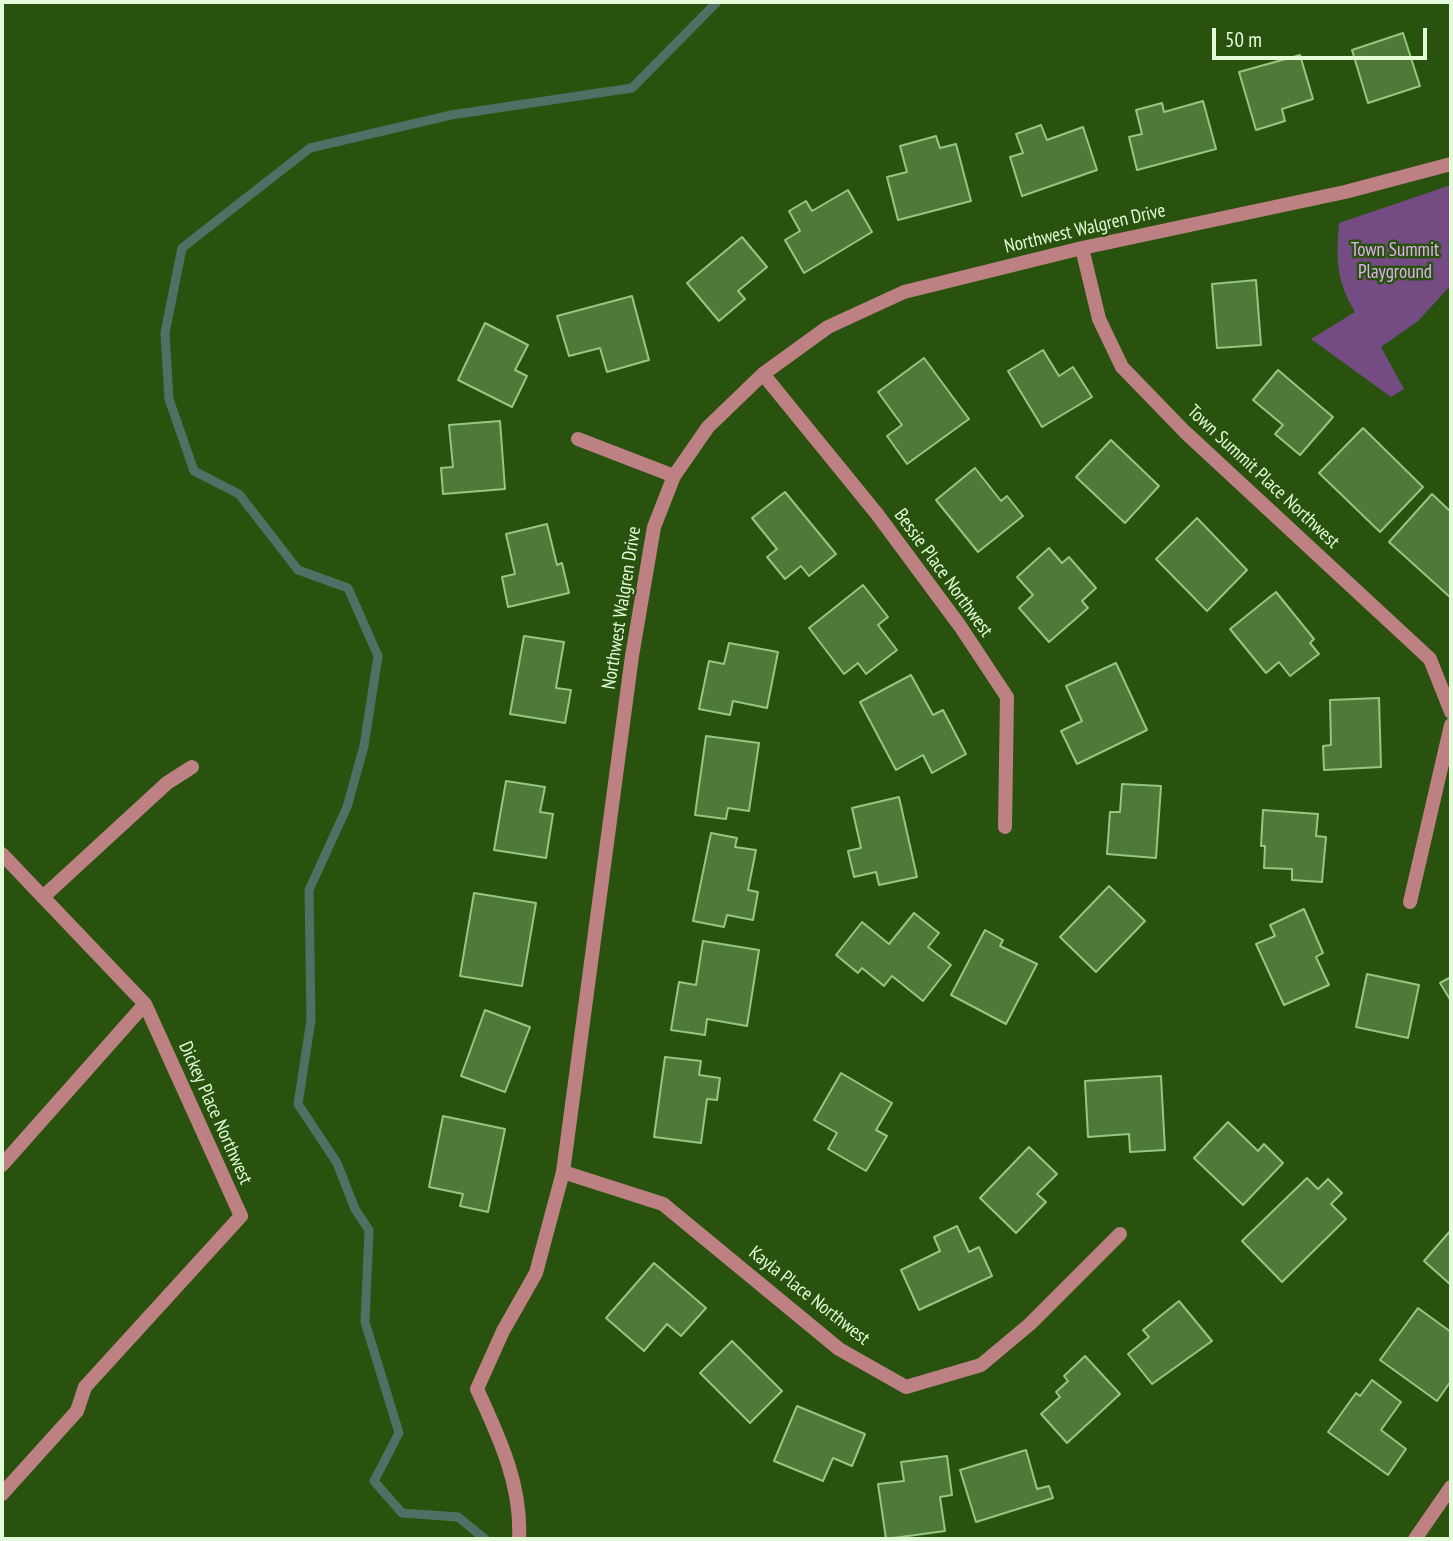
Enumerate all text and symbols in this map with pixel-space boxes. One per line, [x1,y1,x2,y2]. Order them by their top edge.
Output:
scale bar [1215,14,1430,58]
text: 50 m [1225,26,1262,53]
street label: Northwest Walgren Drive [1002,199,1168,259]
park label: Town Summit Playground [1351,240,1439,284]
street label: Town Summit Place Northwest [1182,401,1344,553]
street label: Bessie Place Northwest [889,505,997,641]
street label: Northwest Walgren Drive [598,525,646,691]
street label: Dickey Place Northwest [173,1038,257,1188]
street label: Kayla Place Northwest [744,1242,874,1350]

